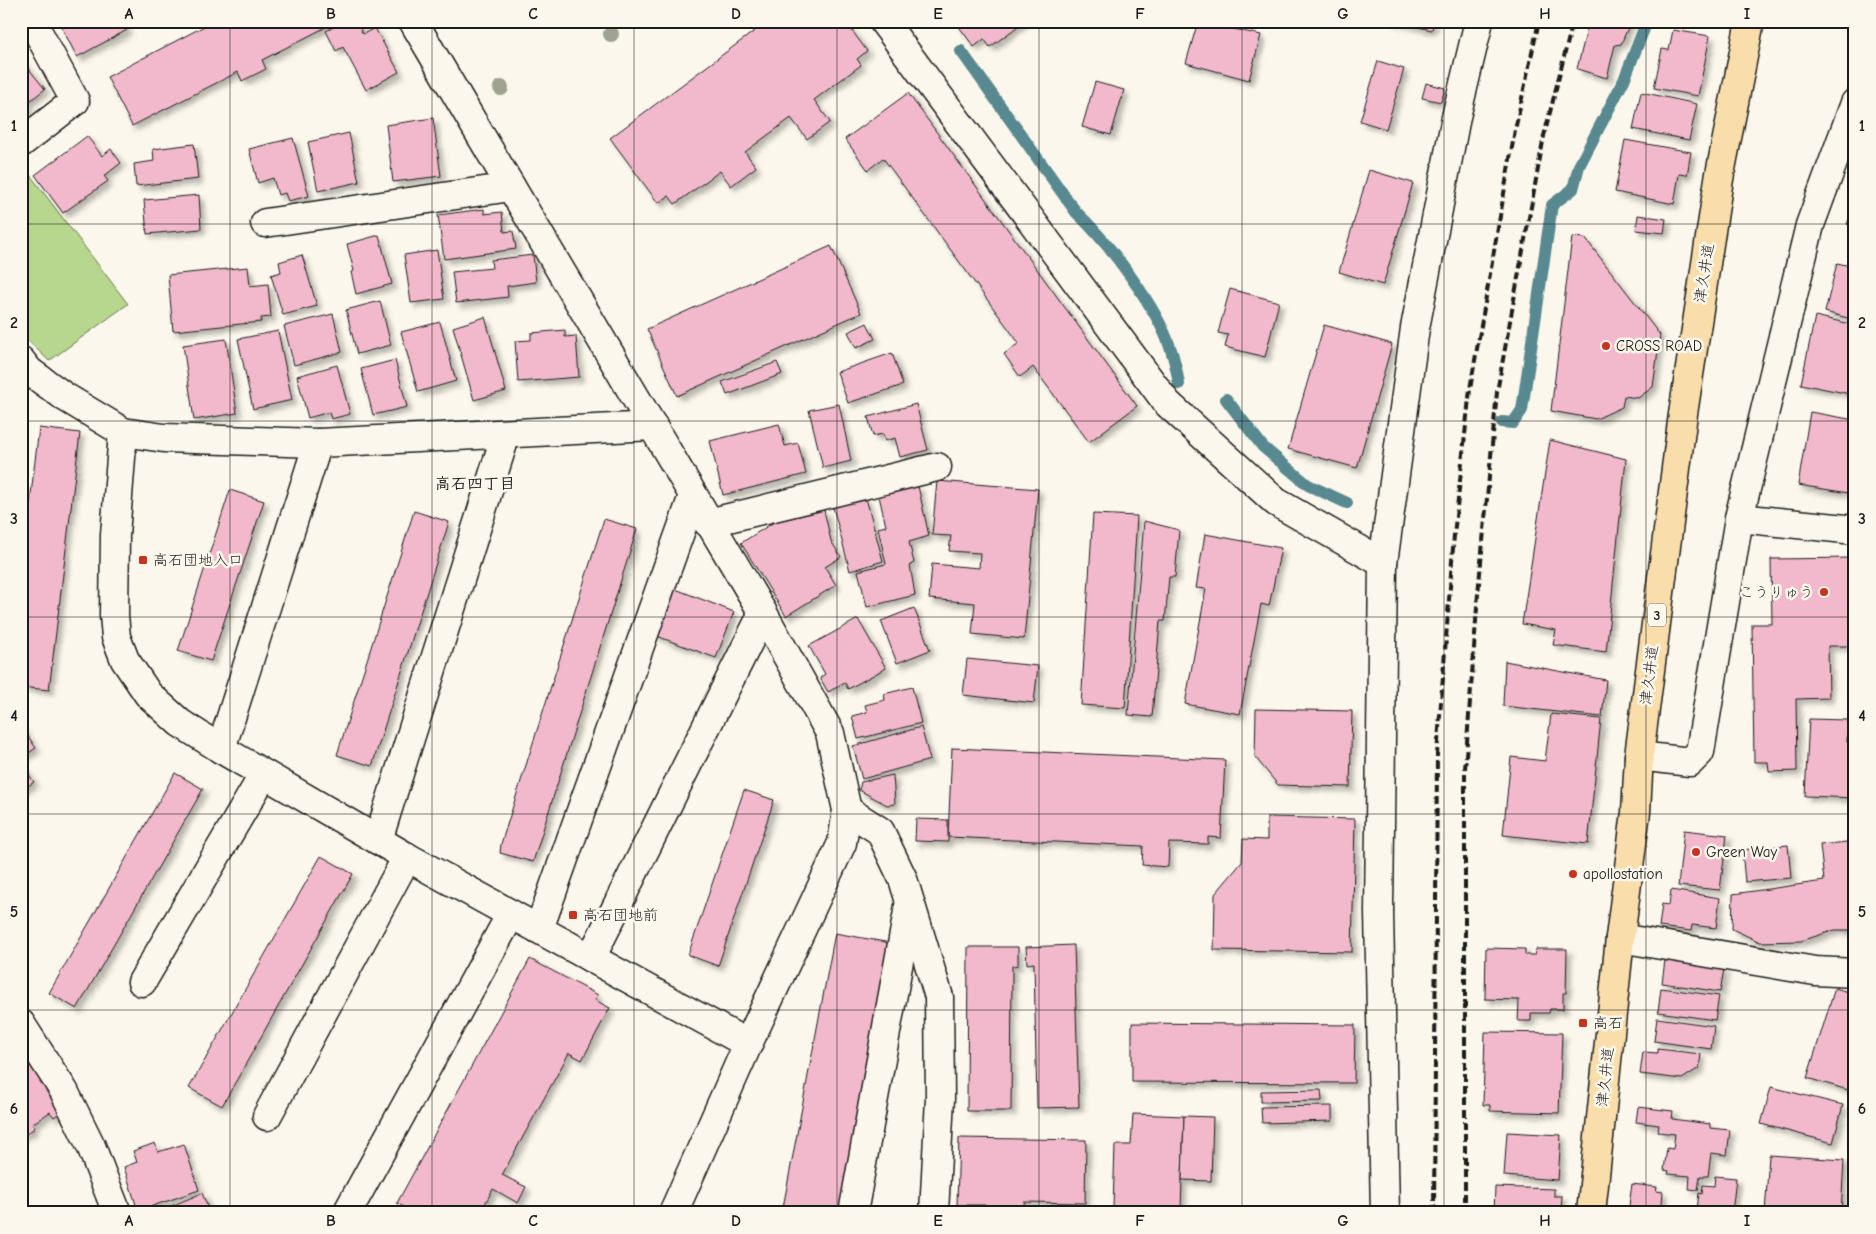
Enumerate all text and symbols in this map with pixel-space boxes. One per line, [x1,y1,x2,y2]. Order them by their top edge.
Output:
text: A [125,5,134,23]
text: B [326,5,336,23]
text: C [528,5,538,23]
text: D [731,5,741,23]
text: E [933,5,943,23]
text: F [1135,5,1145,23]
text: G [1337,5,1349,23]
text: H [1539,5,1551,23]
text: I [1744,5,1750,23]
text: 1 [11,117,17,135]
text: 1 [1859,117,1865,135]
street label: 津久井道 [1690,242,1718,304]
text: 2 [10,314,18,332]
text: 2 [1858,314,1866,332]
place label: CROSS ROAD [1616,337,1702,355]
marker: CROSS ROAD [1600,340,1612,352]
district label: 高石四丁目 [435,475,515,493]
text: 3 [10,510,18,528]
text: 3 [1858,510,1866,528]
place label: 高石団地入口 [153,551,243,569]
marker: 高石団地入口 [137,554,149,566]
place label: こうりゅう [1739,583,1814,601]
marker: こうりゅう [1818,586,1830,598]
road number: 3 [1648,604,1666,626]
street label: 津久井道 [1636,644,1662,706]
text: 4 [10,707,18,725]
text: 4 [1858,707,1866,725]
place label: Green Way [1706,843,1777,861]
marker: Green Way [1690,846,1702,858]
place label: apollostation [1583,865,1663,883]
marker: apollostation [1567,868,1579,880]
text: 5 [10,903,18,921]
text: 5 [1858,903,1866,921]
place label: 高石団地前 [583,906,658,924]
marker: 高石団地前 [567,909,579,921]
place label: 高石 [1593,1014,1623,1032]
marker: 高石 [1577,1017,1589,1029]
street label: 津久井道 [1593,1046,1617,1108]
text: 6 [10,1100,18,1118]
text: 6 [1858,1100,1866,1118]
text: A [125,1212,134,1230]
text: B [326,1212,336,1230]
text: C [528,1212,538,1230]
text: D [731,1212,741,1230]
text: E [933,1212,943,1230]
text: F [1135,1212,1145,1230]
text: G [1337,1212,1349,1230]
text: H [1539,1212,1551,1230]
text: I [1744,1212,1750,1230]

